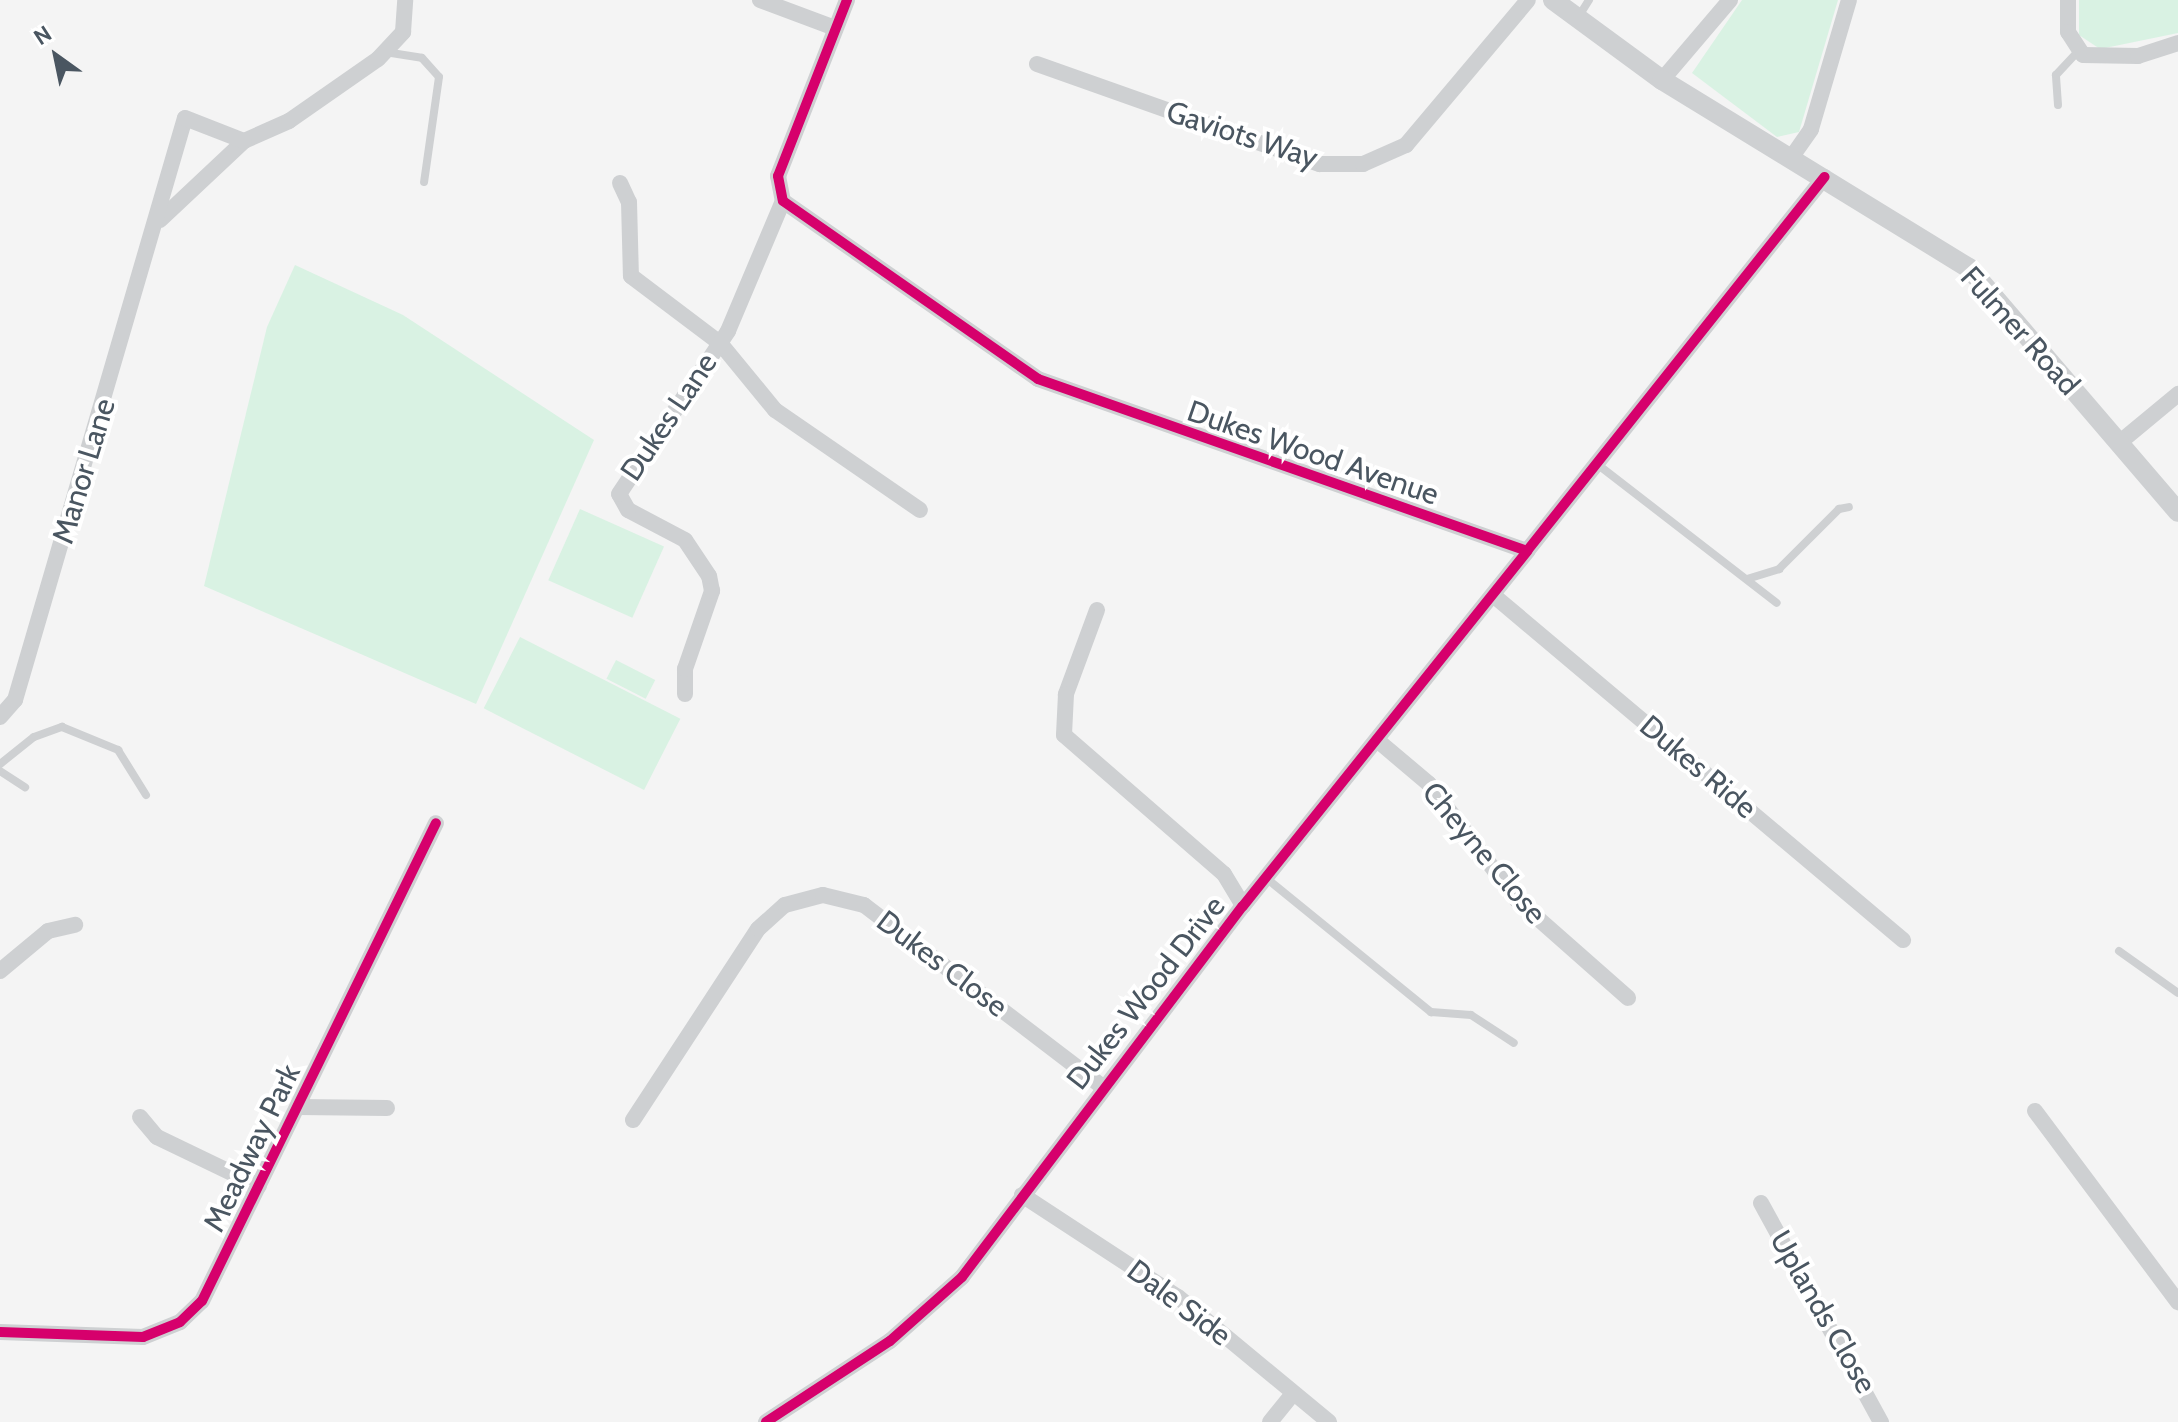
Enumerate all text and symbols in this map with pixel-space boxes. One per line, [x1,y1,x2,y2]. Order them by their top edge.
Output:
north arrow [16,16,96,96]
text: N [29,20,57,51]
street label: Gaviots Way [1162,94,1322,176]
street label: Fulmer Road [1953,259,2087,403]
street label: Dukes Lane [613,346,725,488]
street label: Dukes Wood Avenue [1183,393,1443,513]
street label: Manor Lane [45,394,123,548]
street label: Dukes Ride [1632,708,1764,826]
street label: Cheyne Close [1414,775,1554,931]
street label: Dukes Wood Drive [1059,889,1233,1097]
street label: Dukes Close [870,903,1014,1025]
street label: Meadway Park [196,1058,308,1238]
street label: Uplands Close [1762,1224,1884,1400]
street label: Dale Side [1120,1252,1238,1354]

